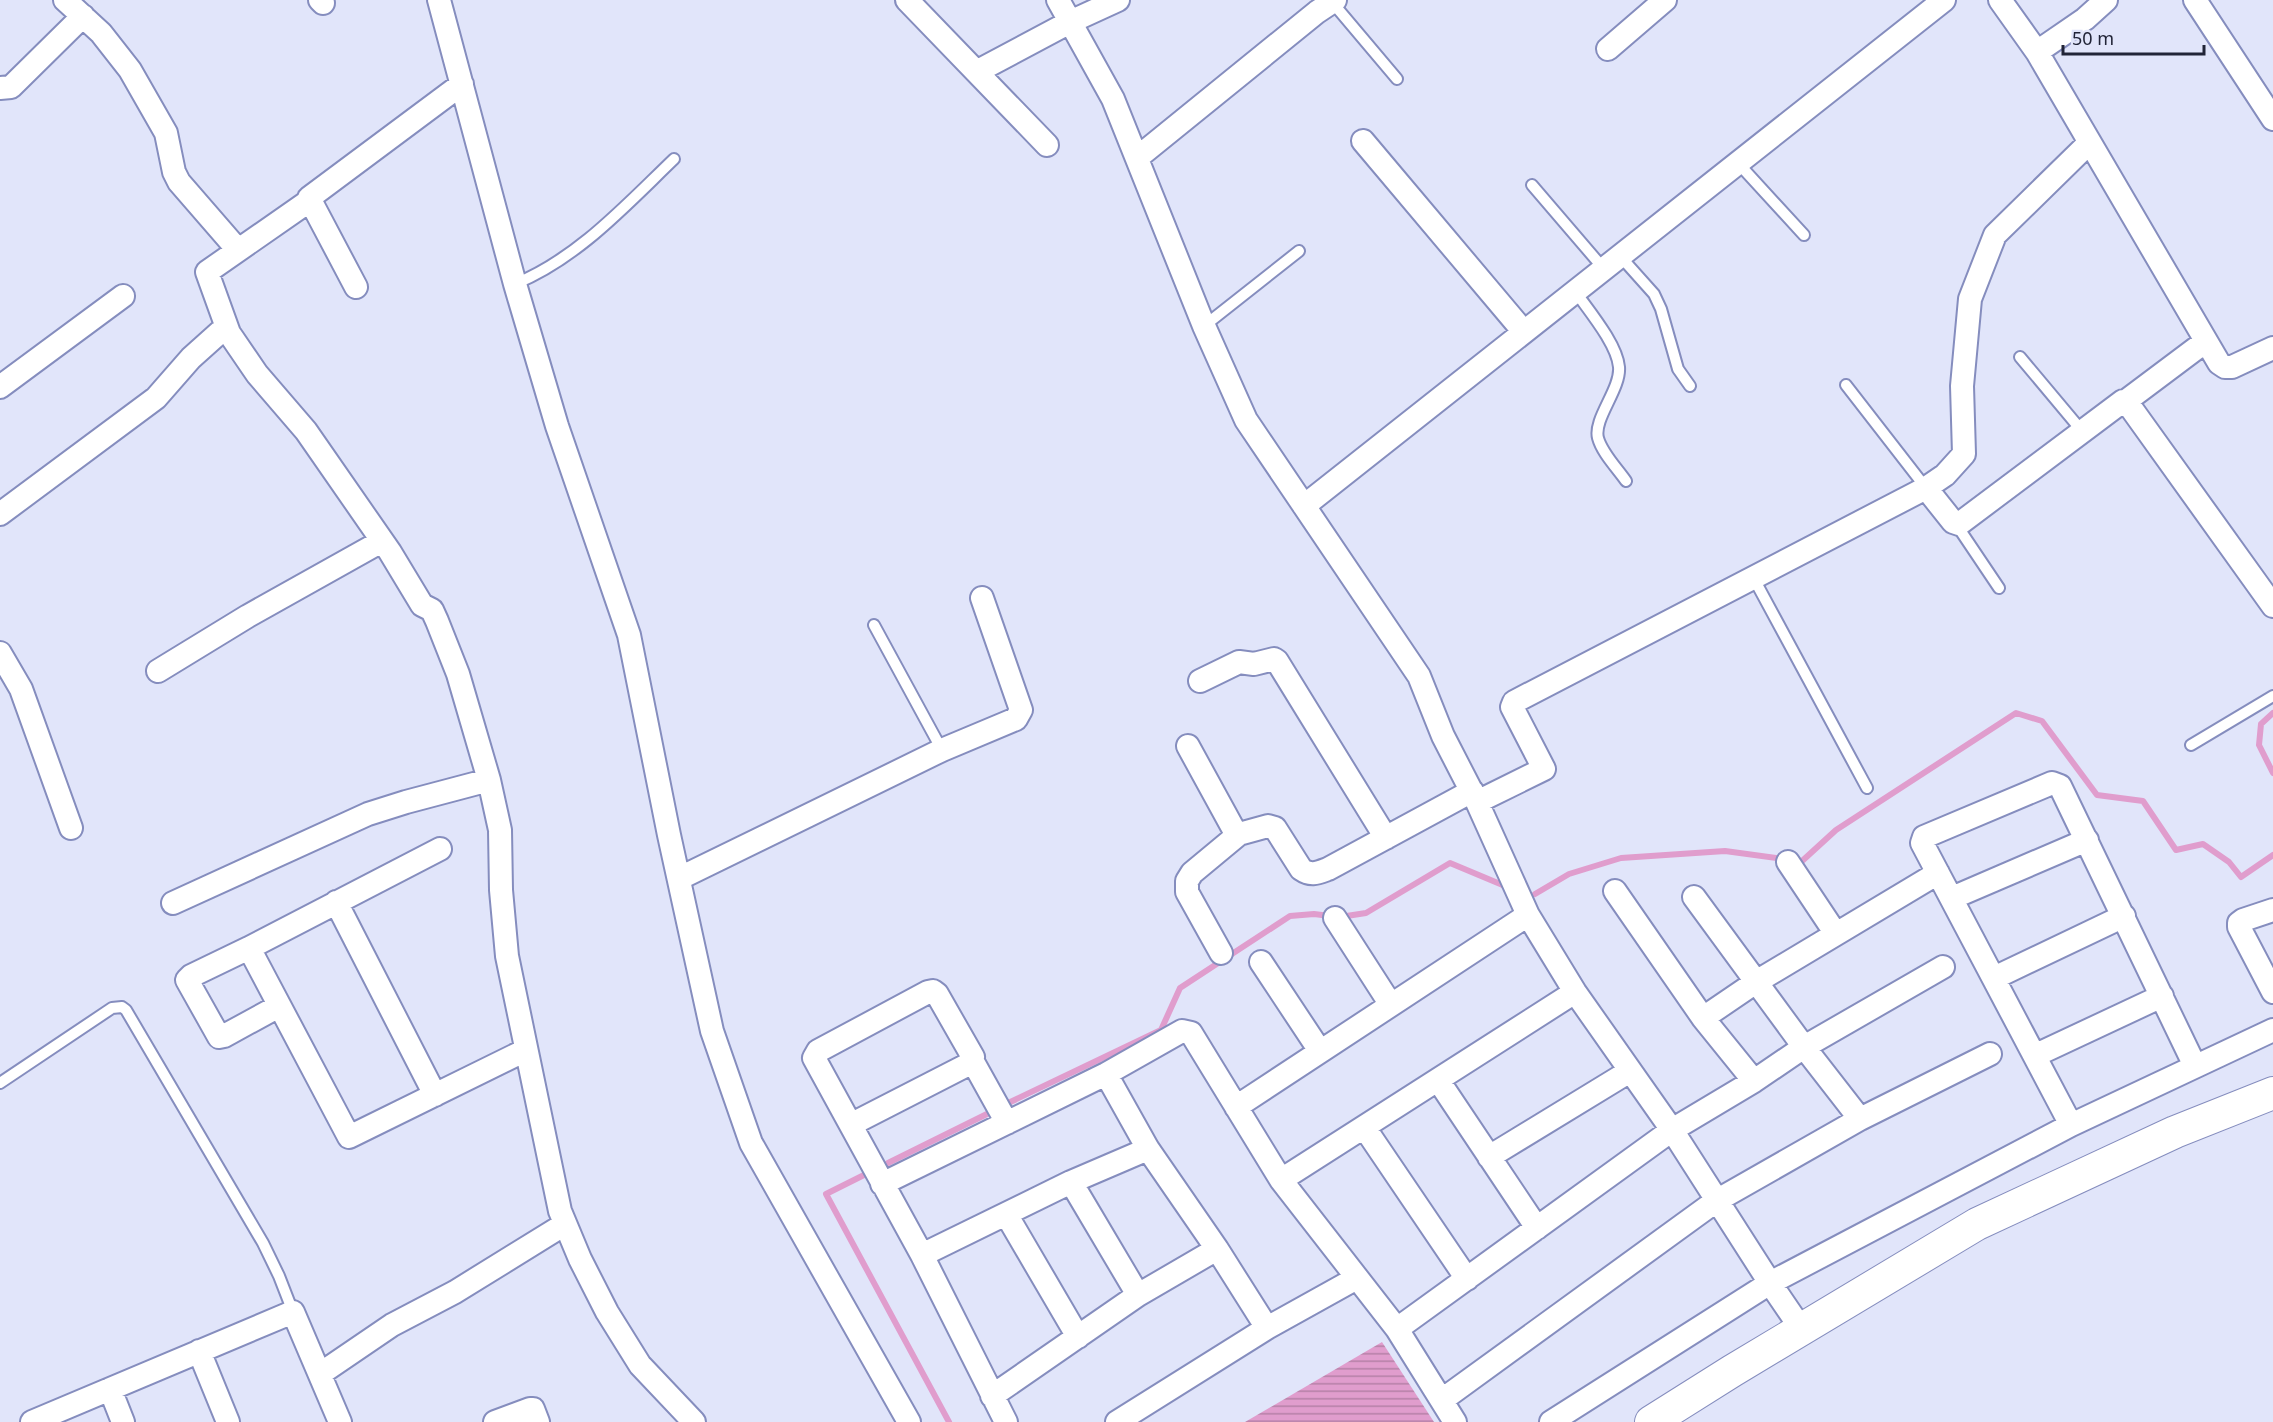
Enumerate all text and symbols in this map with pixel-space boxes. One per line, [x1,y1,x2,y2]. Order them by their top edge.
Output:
scale bar [2063,18,2204,56]
text: 50 m [2072,26,2114,50]

